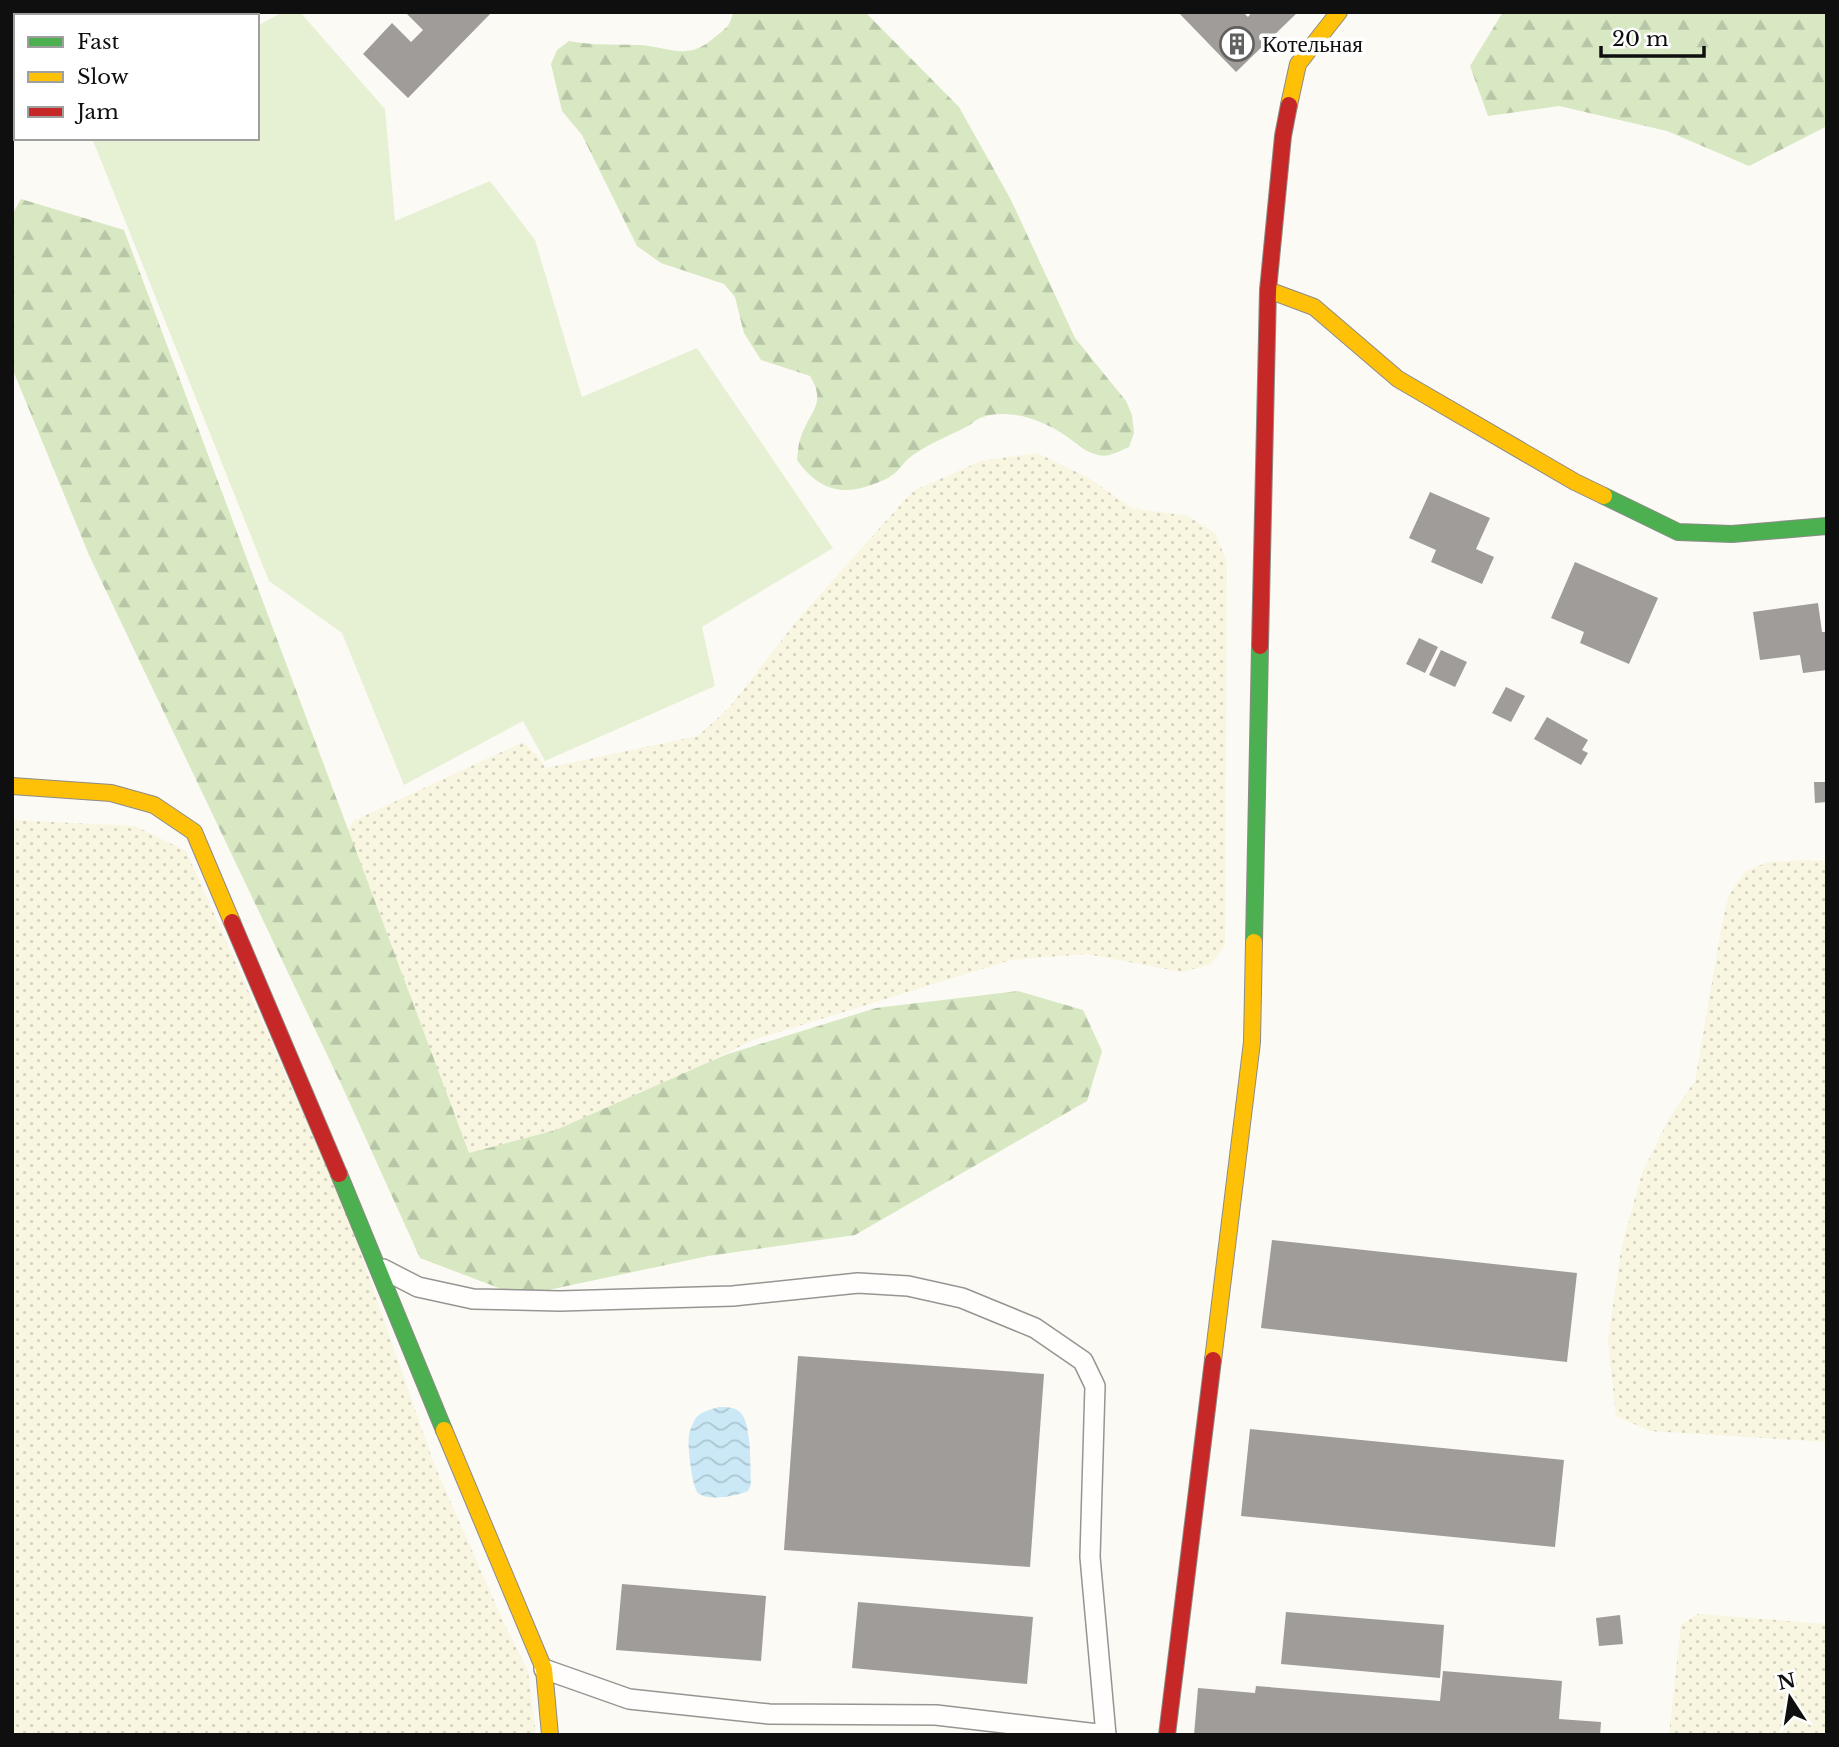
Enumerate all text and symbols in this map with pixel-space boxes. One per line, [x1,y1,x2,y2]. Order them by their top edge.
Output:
legend [14,14,259,140]
scale bar [1601,14,1704,58]
building icon: Котельная [1218,25,1256,63]
text: 20 m [1612,26,1669,52]
text: Fast [77,29,119,55]
place label: Котельная [1262,30,1363,58]
text: Slow [77,64,129,90]
text: Jam [74,99,119,125]
north arrow [1755,1663,1825,1733]
text: N [1775,1669,1798,1695]

